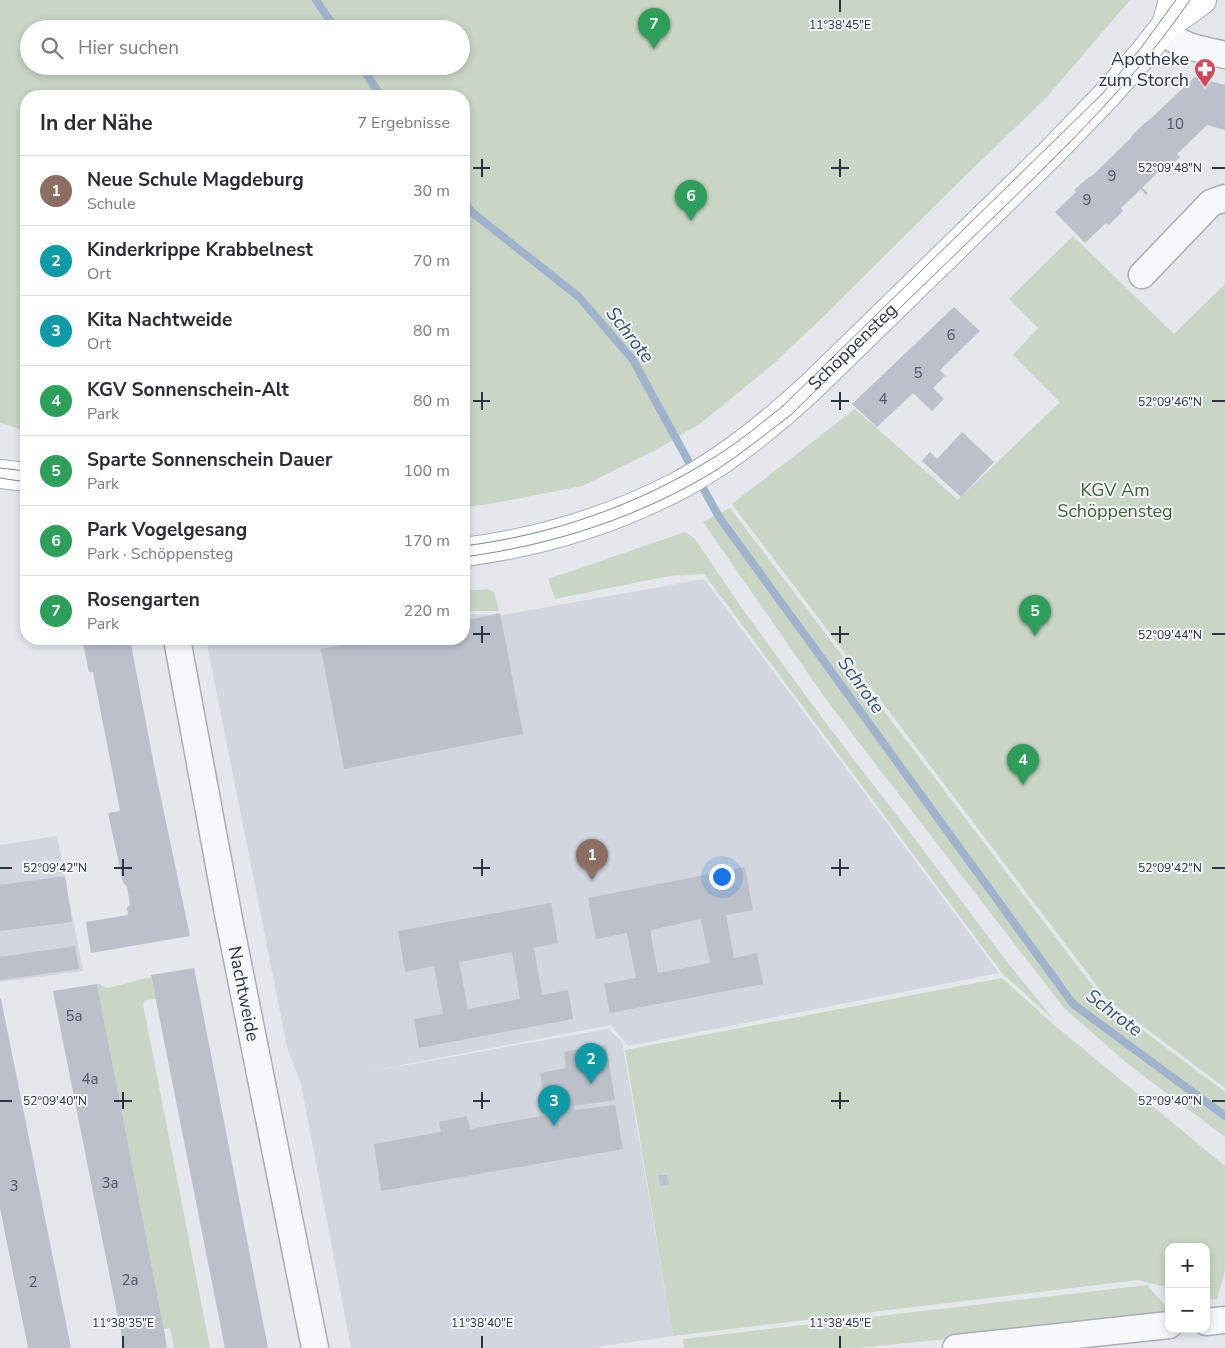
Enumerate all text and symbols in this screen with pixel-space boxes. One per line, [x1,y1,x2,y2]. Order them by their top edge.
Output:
pin: 7 [638,8,670,49]
text: 11°38'45"E [809,17,871,33]
search box [20,20,470,75]
icon: search [38,34,66,62]
text: Hier suchen [78,35,179,61]
place label: Apotheke zum Storch [1098,47,1189,92]
pharmacy icon: Apotheke zum Storch [1193,57,1217,88]
text: In der Nähe [40,109,153,137]
text: 7 Ergebnisse [357,112,450,134]
house number: 10 [1166,114,1184,134]
text: 52°09'48"N [1138,160,1202,176]
house number: 9 [1107,166,1117,186]
text: Neue Schule Magdeburg [87,167,304,193]
text: 1 [51,180,61,202]
text: 30 m [413,180,450,202]
pin: 6 [675,180,707,221]
house number: 9 [1082,190,1092,210]
text: Schule [87,193,135,215]
text: Kinderkrippe Krabbelnest [87,237,313,263]
text: 2 [51,250,61,272]
text: 70 m [413,250,450,272]
text: Ort [87,263,111,285]
street label: Schöppensteg [803,298,902,396]
water label: Schrote [600,301,660,369]
text: Kita Nachtweide [87,307,232,333]
text: 3 [51,320,61,342]
text: 80 m [413,320,450,342]
house number: 6 [946,325,956,345]
text: Ort [87,333,111,355]
house number: 5 [913,363,923,383]
text: KGV Sonnenschein-Alt [87,377,289,403]
house number: 4 [878,389,888,409]
text: 4 [51,390,61,412]
text: 80 m [413,390,450,412]
text: 52°09'46"N [1138,394,1202,410]
text: Park [87,403,119,425]
text: Sparte Sonnenschein Dauer [87,447,332,473]
text: 5 [51,460,61,482]
text: 100 m [403,460,450,482]
text: Park [87,473,119,495]
park label: KGV Am Schöppensteg [1057,478,1173,523]
text: Park Vogelgesang [87,517,247,543]
text: 6 [51,530,61,552]
text: 170 m [403,530,450,552]
text: Park · Schöppensteg [87,543,233,565]
text: Rosengarten [87,587,200,613]
pin: 5 [1019,595,1051,636]
text: 7 [51,600,61,622]
text: 220 m [403,600,450,622]
text: Park [87,613,119,635]
text: 52°09'44"N [1138,627,1202,643]
water label: Schrote [831,651,891,719]
pin: 4 [1007,744,1039,785]
pin: 1 [576,839,608,880]
text: 52°09'42"N [23,860,87,876]
text: 52°09'42"N [1138,860,1202,876]
your location [709,864,735,890]
street label: Nachtweide [223,944,265,1044]
water label: Schrote [1080,983,1148,1043]
house number: 5a [66,1006,82,1026]
pin: 2 [575,1043,607,1084]
house number: 4a [82,1069,98,1089]
pin: 3 [538,1085,570,1126]
text: 52°09'40"N [23,1093,87,1109]
text: 52°09'40"N [1138,1093,1202,1109]
house number: 3a [102,1173,118,1193]
house number: 3 [9,1176,19,1196]
map controls [1165,1243,1210,1333]
button: + [1165,1243,1210,1288]
house number: 2a [122,1270,138,1290]
house number: 2 [28,1272,38,1292]
button: − [1165,1288,1210,1333]
text: 11°38'35"E [92,1315,154,1331]
text: 11°38'40"E [451,1315,513,1331]
text: 11°38'45"E [809,1315,871,1331]

